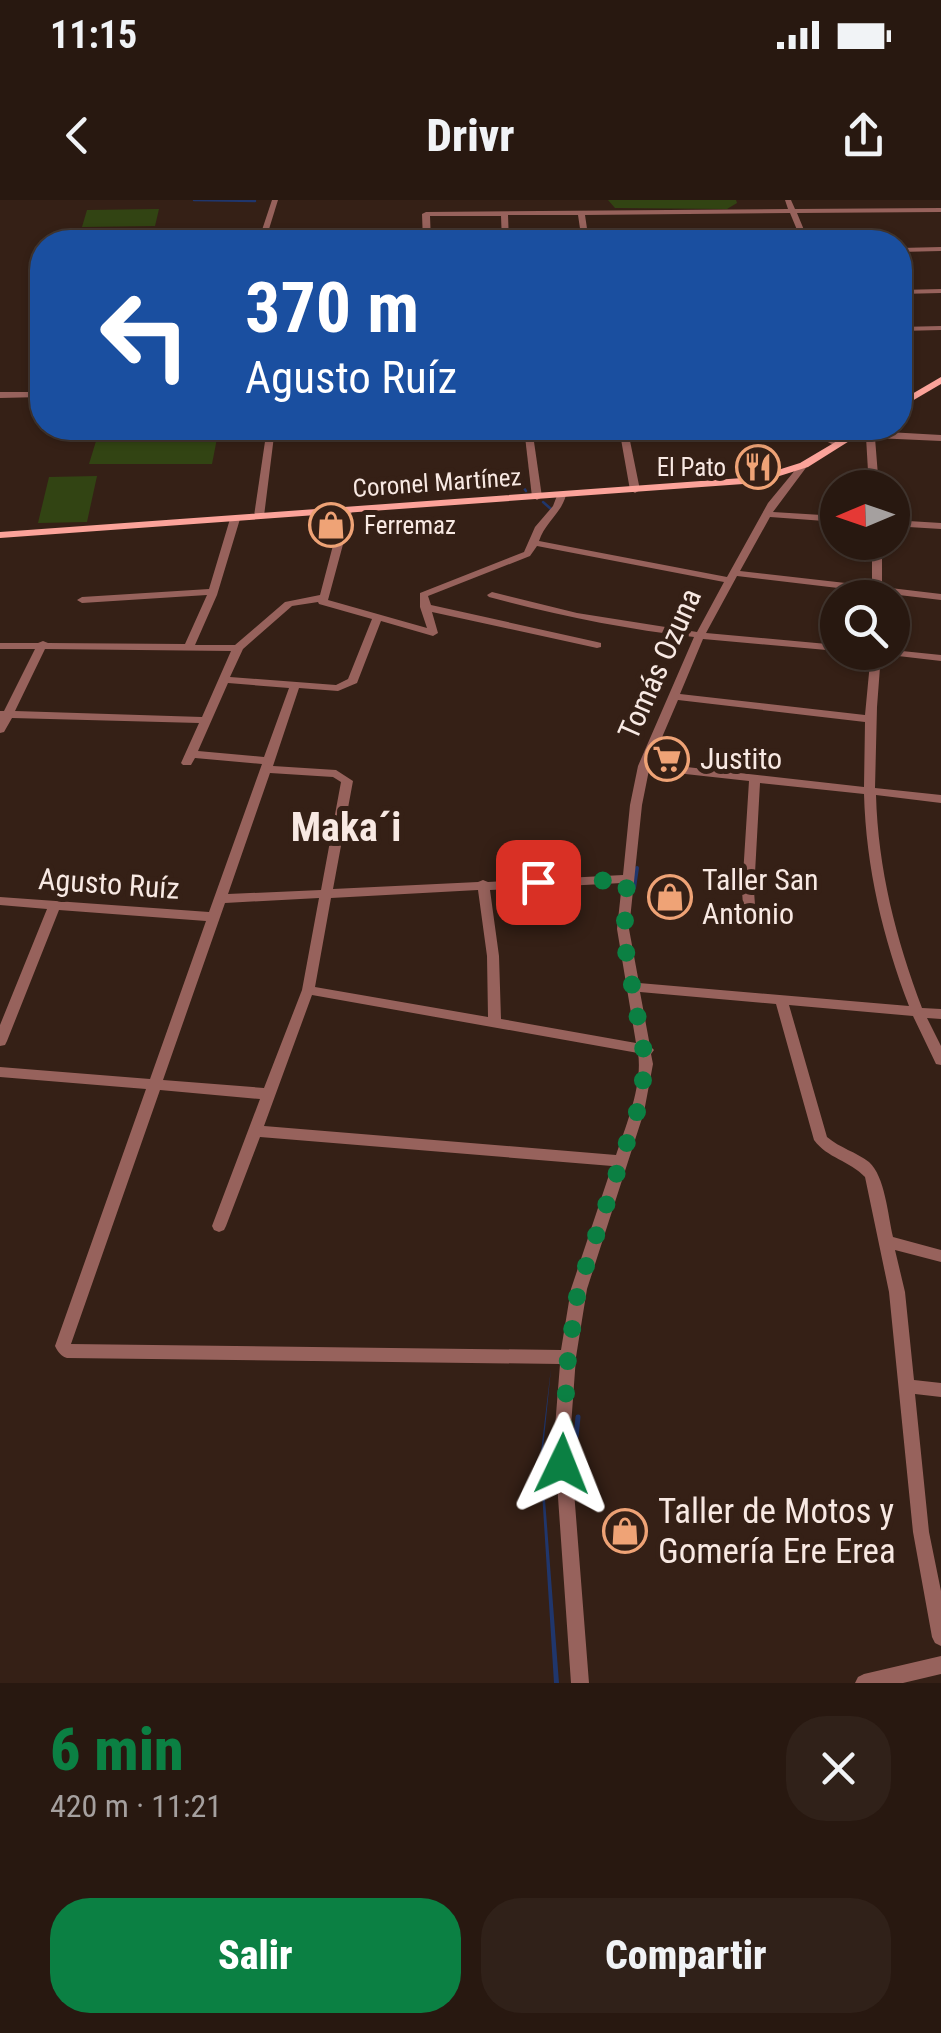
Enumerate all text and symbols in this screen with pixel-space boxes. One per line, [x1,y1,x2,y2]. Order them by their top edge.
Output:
text: 11:15 [50,13,137,57]
icon: back [50,108,105,163]
icon: share [836,108,891,163]
text: Drivr [427,109,514,162]
text: 370 m [245,267,419,349]
icon: left [80,270,210,400]
text: Agusto Ruíz [245,351,457,404]
restaurant icon: El Pato [735,444,781,490]
place label: El Pato [657,453,726,482]
street label: Coronel Martínez [352,462,522,503]
north arrow [820,470,910,560]
map controls [820,470,910,670]
shop icon: Ferremaz [308,502,354,548]
place label: Ferremaz [364,511,456,540]
button: search [820,580,910,670]
street label: Tomás Ozuna [611,583,708,745]
supermarket icon: Justito [644,736,690,782]
place label: Justito [700,741,782,776]
district label: Maka´i [291,804,401,851]
pin [496,840,581,925]
icon: arrive [511,855,566,910]
street label: Agusto Ruíz [37,861,181,906]
place label: Taller San Antonio [702,862,819,931]
shop icon: Taller San Antonio [647,874,693,920]
position arrow [510,1412,614,1516]
place label: Taller de Motos y Gomería Ere Erea [658,1491,896,1572]
shop icon: Taller de Motos y Gomería Ere Erea [602,1508,648,1554]
text: 6 min [50,1714,184,1785]
button: close [786,1716,891,1821]
text: 420 m · 11:21 [50,1787,222,1825]
button: Salir [50,1898,461,2013]
button: Compartir [481,1898,891,2013]

